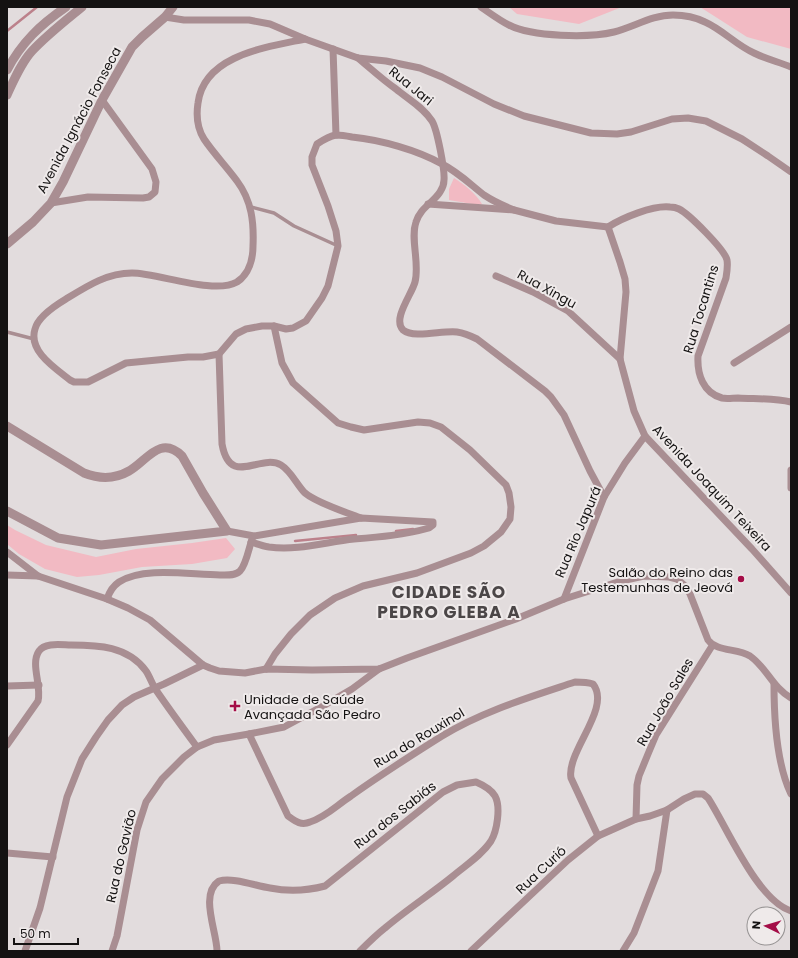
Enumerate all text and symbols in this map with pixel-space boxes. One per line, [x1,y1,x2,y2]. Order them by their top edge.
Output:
street label: Avenida Ignácio Fonseca [32,43,126,197]
street label: Rua Jari [385,62,437,110]
street label: Rua Tocantins [678,262,724,356]
street label: Rua Xingu [514,265,580,313]
street label: Avenida Joaquim Teixeira [648,420,776,556]
street label: Rua Rio Japurá [550,483,606,581]
place label: Salão do Reino das Testemunhas de Jeová [581,563,733,597]
marker: Salão do Reino das Testemunhas de Jeová [736,574,746,584]
district label: CIDADE SÃO PEDRO GLEBA A [377,580,521,624]
street label: Rua João Sales [632,654,698,750]
place label: Unidade de Saúde Avançada São Pedro [244,690,381,724]
marker: Unidade de Saúde Avançada São Pedro [229,700,241,712]
street label: Rua do Rouxinol [370,703,468,773]
street label: Rua dos Sabiás [350,777,440,853]
street label: Rua do Gavião [101,807,141,905]
street label: Rua Curió [511,841,571,899]
north arrow [746,906,786,946]
scale bar [14,920,78,946]
text: N [748,920,764,930]
text: 50 m [20,925,51,942]

